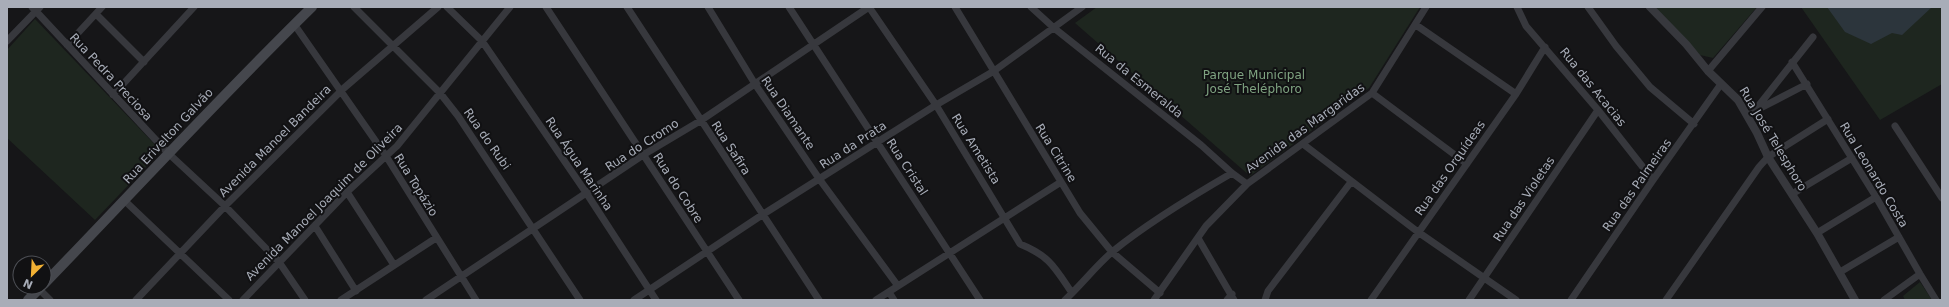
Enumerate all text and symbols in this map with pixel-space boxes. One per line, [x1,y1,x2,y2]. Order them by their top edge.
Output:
street label: Rua Pedra Preciosa [67,30,155,124]
street label: Rua da Esmeralda [1092,41,1186,121]
street label: Rua das Acacias [1557,45,1629,129]
park label: Parque Municipal José Theléphoro [1203,68,1305,96]
street label: Rua Diamante [758,74,818,152]
street label: Avenida das Margaridas [1243,80,1367,176]
street label: Avenida Manoel Bandeira [216,82,334,200]
street label: Rua José Telesphoro [1736,84,1810,194]
street label: Rua Erivelton Galvão [120,85,216,187]
street label: Rua do Rubi [461,106,513,172]
street label: Rua Ametista [949,111,1003,187]
street label: Rua Água Marinha [543,114,616,213]
street label: Rua do Cromo [603,116,681,174]
street label: Rua Safira [708,118,754,178]
street label: Rua da Prata [817,118,889,172]
street label: Rua das Orquídeas [1412,118,1488,218]
street label: Rua Leonardo Costa [1837,120,1911,230]
street label: Avenida Manoel Joaquim de Oliveira [243,121,405,283]
street label: Rua Citrine [1033,121,1079,185]
street label: Rua Cristal [883,136,931,198]
street label: Rua das Palmeiras [1600,136,1674,234]
street label: Rua do Cobre [650,150,706,226]
street label: Rua Topázio [391,151,441,219]
street label: Rua das Violetas [1490,154,1558,244]
north arrow [12,255,52,295]
text: N [21,276,35,291]

